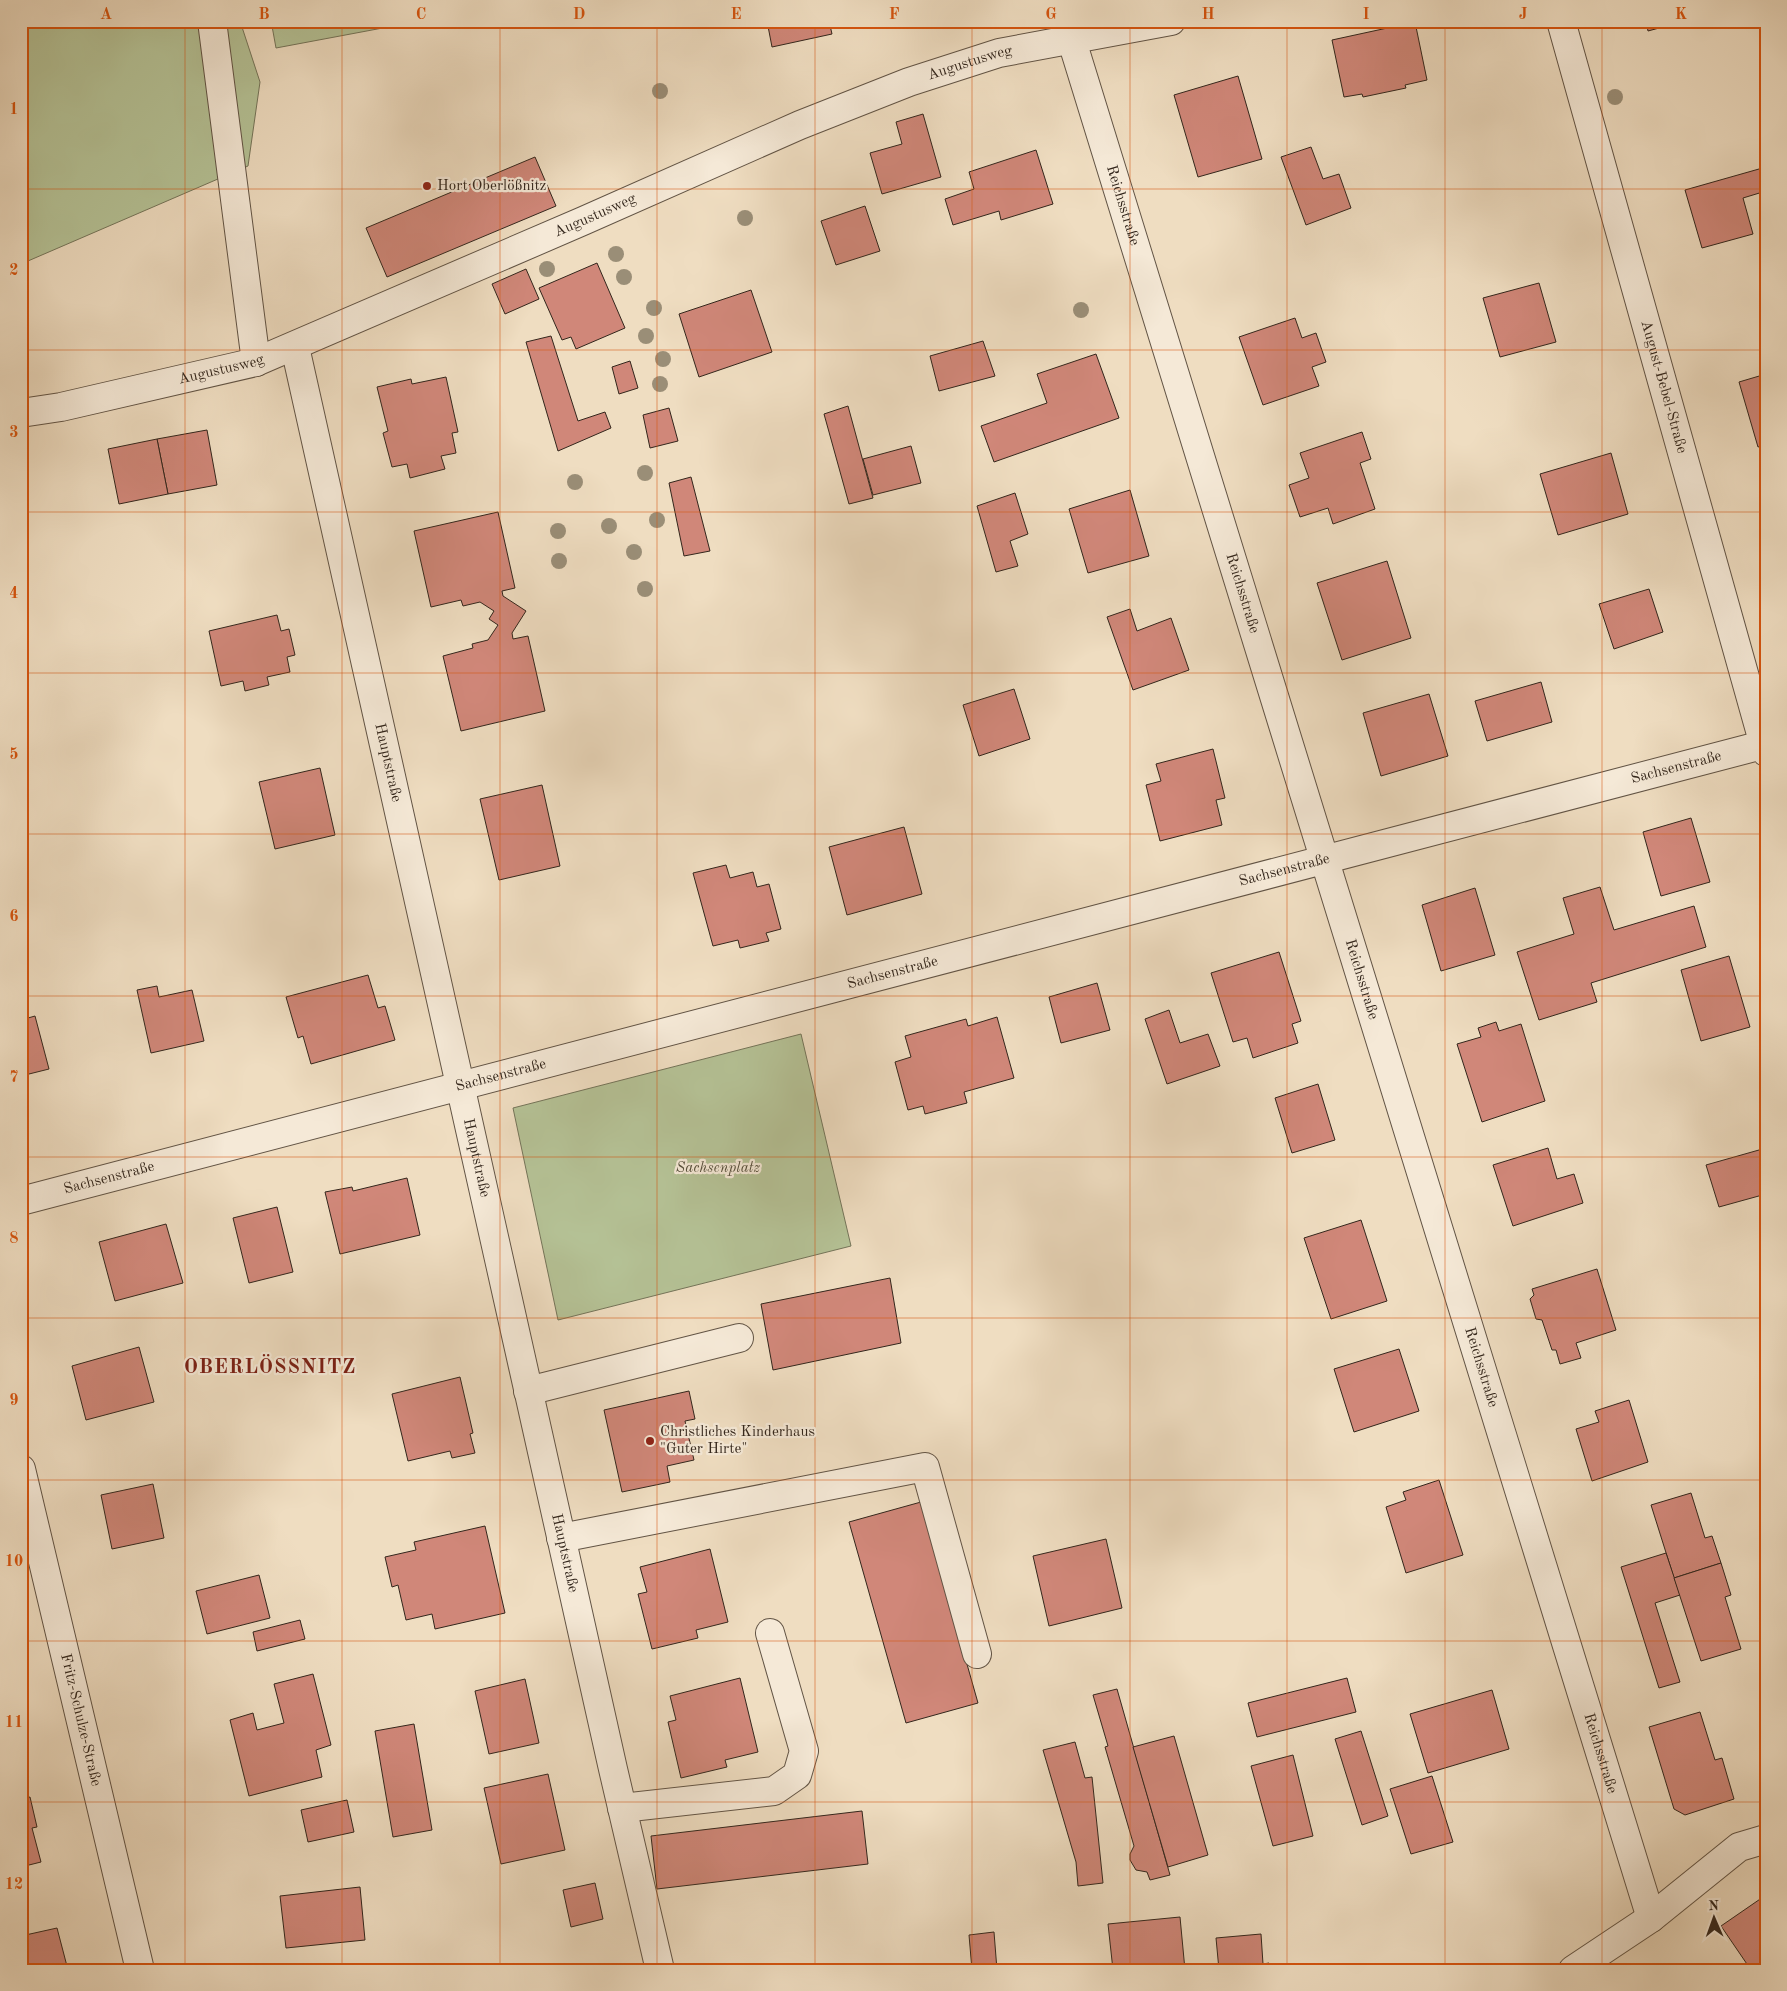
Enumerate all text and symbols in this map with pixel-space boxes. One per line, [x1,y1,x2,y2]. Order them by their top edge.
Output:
text: A [100,7,112,23]
text: B [258,7,270,23]
text: C [416,7,426,23]
text: D [573,7,585,23]
text: E [730,7,742,23]
text: F [889,7,900,23]
text: G [1045,7,1057,23]
text: H [1201,7,1215,23]
text: I [1362,7,1370,23]
text: J [1519,7,1528,23]
text: K [1675,7,1687,23]
street label: Augustusweg [926,43,1013,83]
text: 1 [9,102,19,118]
street label: Reichsstraße [1103,163,1142,247]
place label: Hort Oberlößnitz [437,179,546,194]
marker: Hort Oberlößnitz [421,180,433,192]
street label: Augustusweg [552,191,638,240]
text: 2 [9,263,19,279]
street label: August-Bebel-Straße [1638,319,1689,455]
street label: Augustusweg [177,352,267,387]
text: 3 [9,425,19,441]
street label: Reichsstraße [1223,551,1262,635]
text: 4 [9,586,19,602]
street label: Hauptstraße [372,722,404,804]
text: 5 [9,747,19,763]
street label: Sachsenstraße [1629,748,1723,787]
street label: Sachsenstraße [1237,851,1331,889]
text: 6 [9,909,19,925]
street label: Reichsstraße [1342,937,1381,1021]
street label: Sachsenstraße [846,954,940,992]
street label: Sachsenstraße [454,1056,548,1094]
text: 7 [9,1070,19,1086]
street label: Hauptstraße [460,1117,492,1199]
street label: Sachsenstraße [62,1159,156,1197]
park label: Sachsenplatz [676,1161,761,1176]
text: 8 [9,1231,19,1247]
street label: Reichsstraße [1462,1325,1501,1409]
district label: OBERLÖSSNITZ [184,1354,356,1378]
text: 9 [9,1393,19,1409]
place label: Christliches Kinderhaus "Guter Hirte" [660,1425,815,1457]
marker: Christliches Kinderhaus "Guter Hirte" [644,1435,656,1447]
street label: Hauptstraße [549,1512,581,1594]
text: 10 [5,1554,23,1570]
street label: Fritz-Schulze-Straße [58,1652,104,1788]
street label: Reichsstraße [1581,1711,1620,1795]
text: 11 [5,1715,23,1731]
text: 12 [5,1877,23,1893]
north arrow [1690,1894,1740,1944]
text: N [1708,1899,1719,1913]

